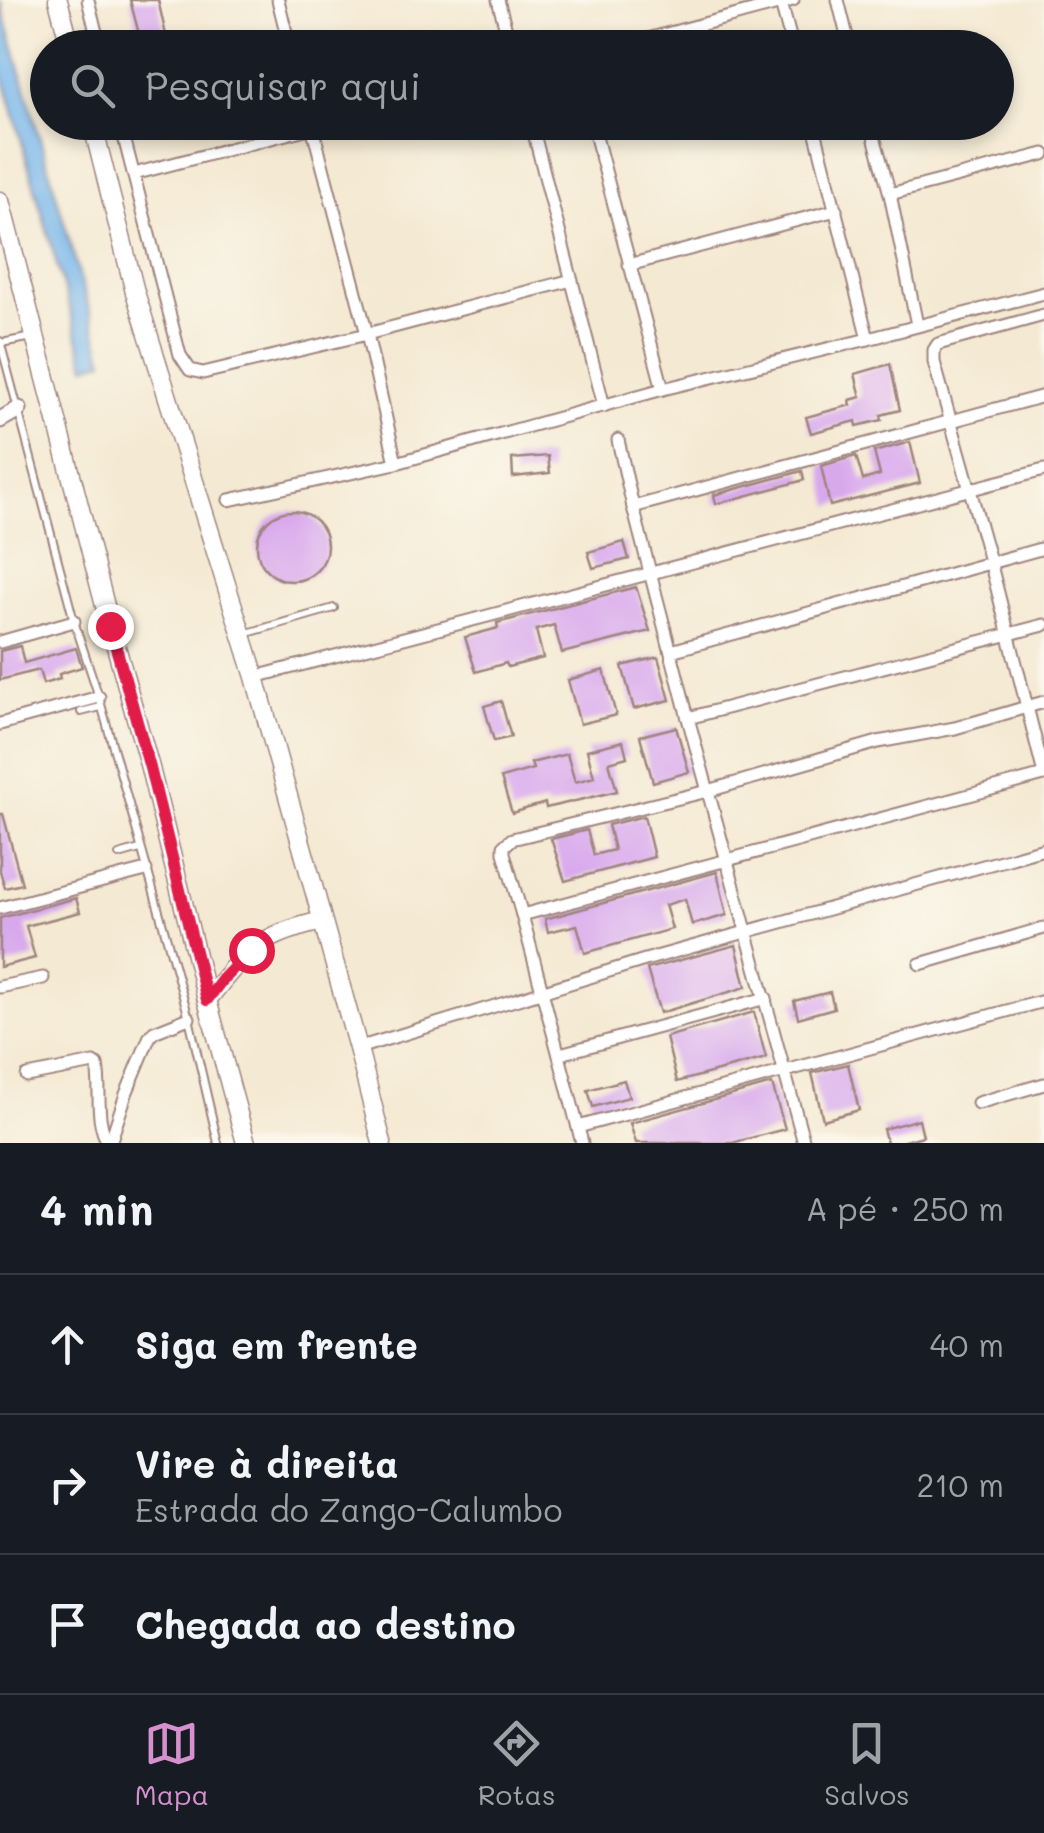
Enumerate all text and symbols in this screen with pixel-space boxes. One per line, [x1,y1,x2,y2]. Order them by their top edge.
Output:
search box [30,30,1014,140]
icon: search [65,58,120,113]
text: Pesquisar aqui [145,60,421,110]
route end [88,604,134,650]
route start [229,928,275,974]
text: 4 min [40,1181,153,1236]
text: A pé · 250 m [806,1187,1004,1229]
icon: ahead [40,1317,95,1372]
text: Siga em frente [135,1319,418,1369]
text: 40 m [930,1323,1004,1365]
text: Vire à direita [135,1438,399,1488]
icon: right [40,1457,95,1512]
text: 210 m [916,1463,1004,1505]
text: Estrada do Zango-Calumbo [135,1488,562,1530]
icon: arrive [40,1597,95,1652]
text: Chegada ao destino [135,1599,516,1649]
tab: Mapa [134,1716,209,1812]
tab: Rotas [478,1716,556,1812]
tab: Salvos [824,1716,910,1812]

